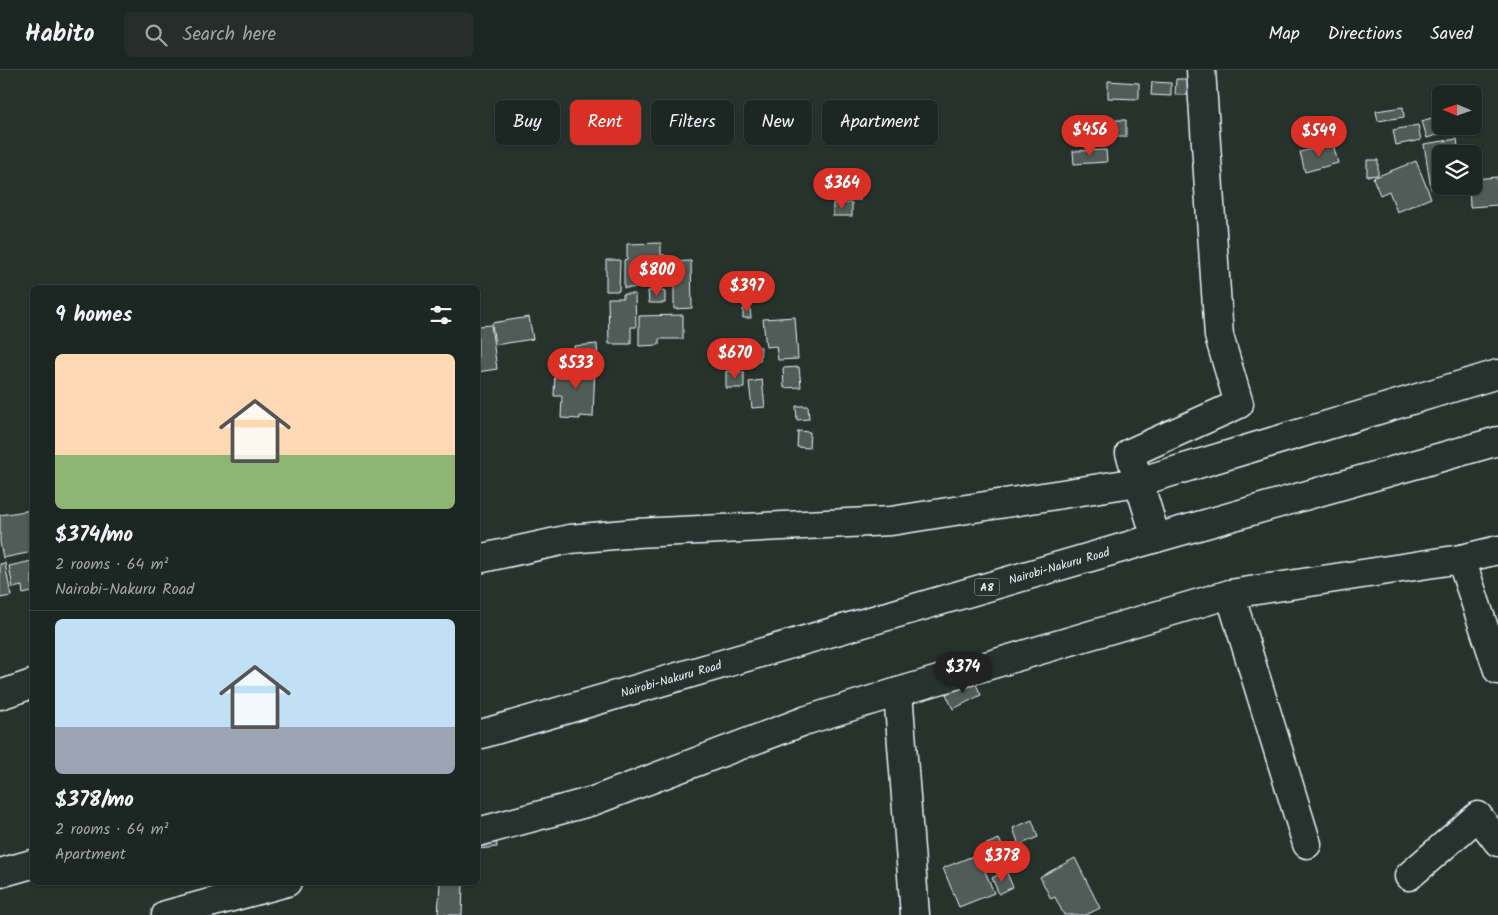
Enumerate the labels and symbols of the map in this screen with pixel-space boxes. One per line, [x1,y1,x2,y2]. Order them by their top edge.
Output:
north arrow [1432,85,1482,135]
pin: $456 [1060,114,1120,157]
pin: $549 [1289,116,1349,158]
pin: $364 [812,168,872,210]
pin: $800 [627,254,687,297]
pin: $397 [717,270,777,313]
pin: $670 [705,338,765,380]
pin: $533 [546,348,606,390]
street label: Nairobi-Nakuru Road [1006,543,1113,590]
road number: A8 [974,578,1000,596]
pin: $374 [933,652,993,694]
street label: Nairobi-Nakuru Road [618,656,725,703]
pin: $378 [972,840,1032,883]

